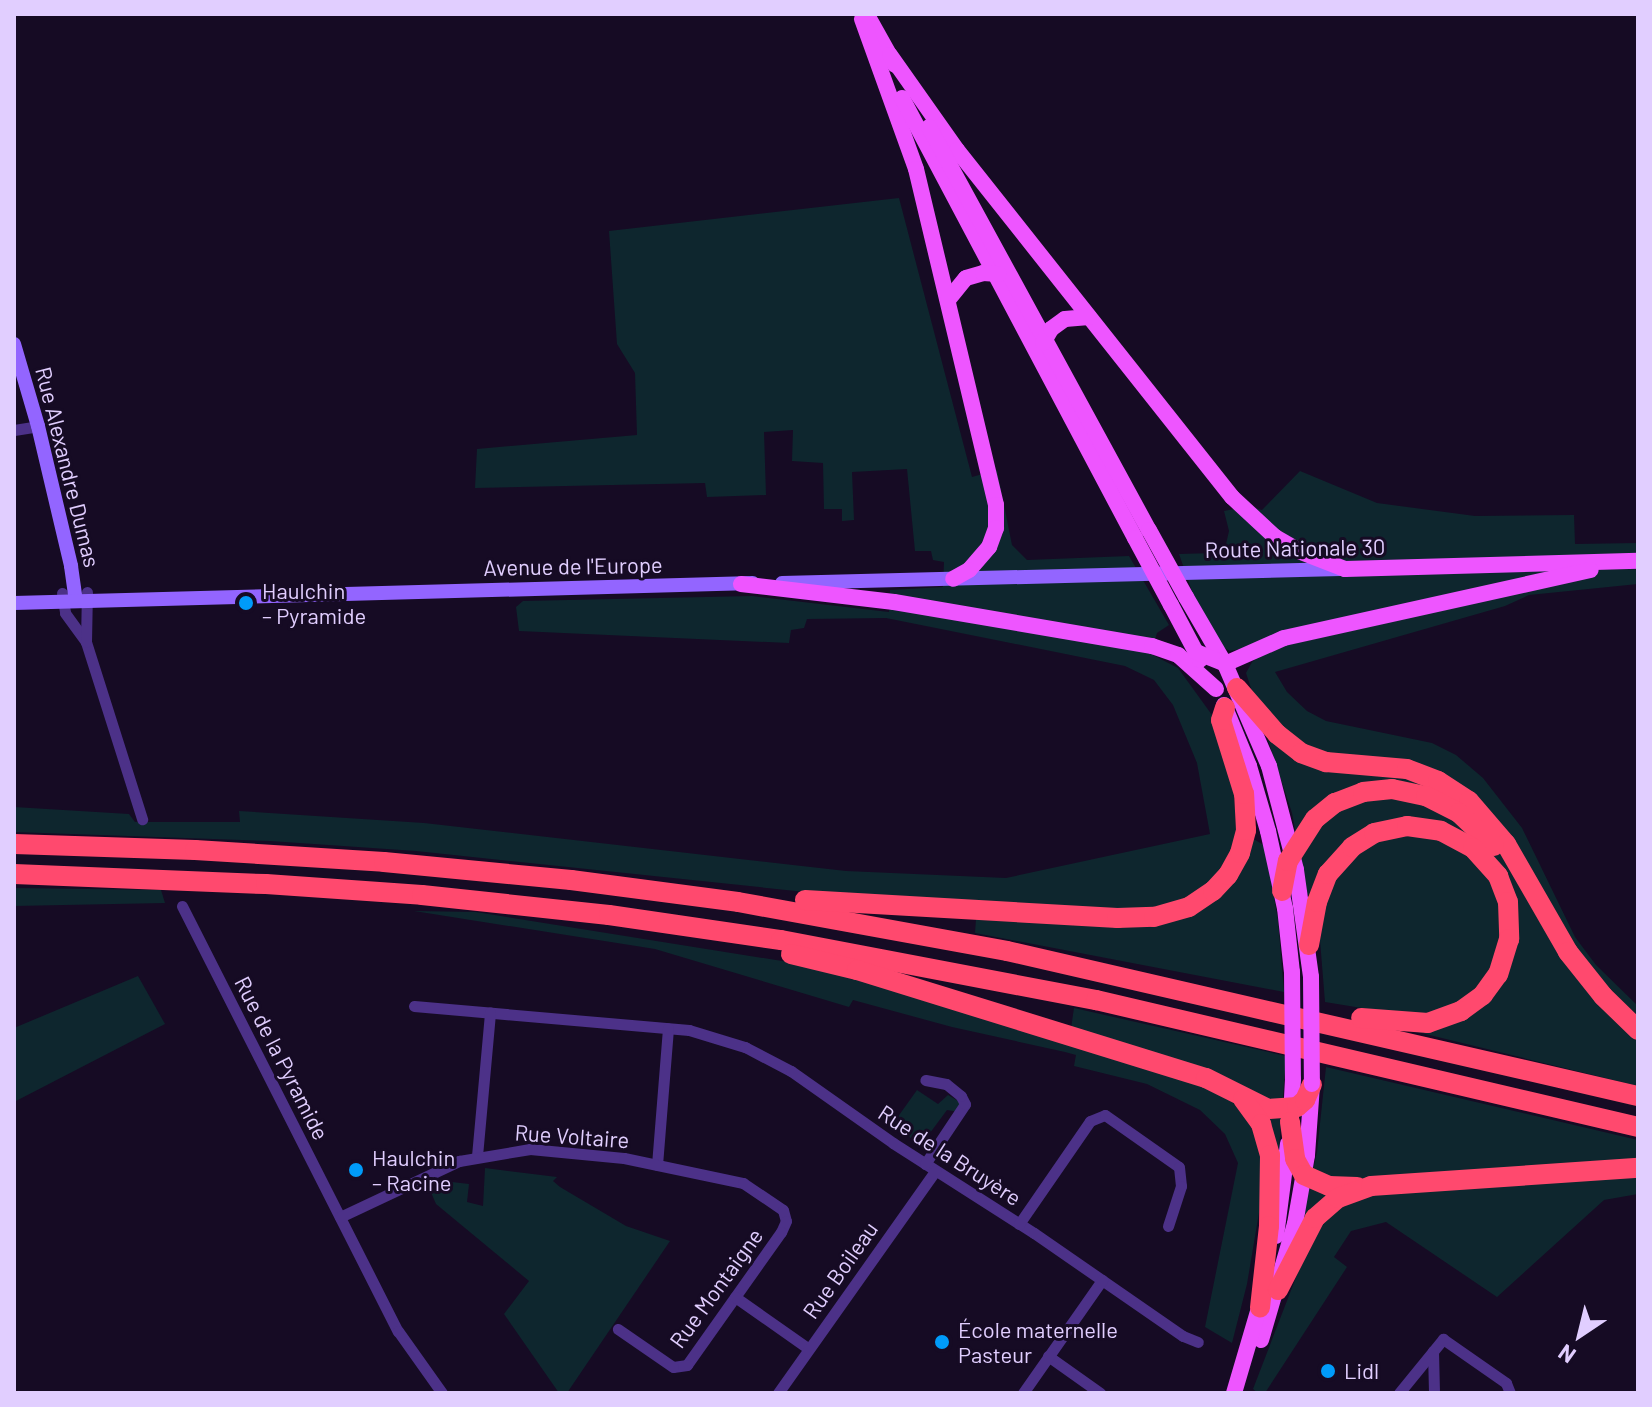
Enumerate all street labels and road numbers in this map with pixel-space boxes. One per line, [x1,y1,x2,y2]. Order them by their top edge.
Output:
street label: Rue Alexandre Dumas [30,364,106,570]
street label: Route Nationale 30 [1204,533,1386,563]
street label: Avenue de l'Europe [483,551,663,581]
street label: Rue de la Pyramide [229,972,335,1144]
street label: Rue de la Bruyère [874,1099,1026,1211]
street label: Rue Voltaire [514,1119,630,1153]
street label: Rue Boileau [797,1216,883,1324]
street label: Rue Montaigne [664,1223,768,1353]

